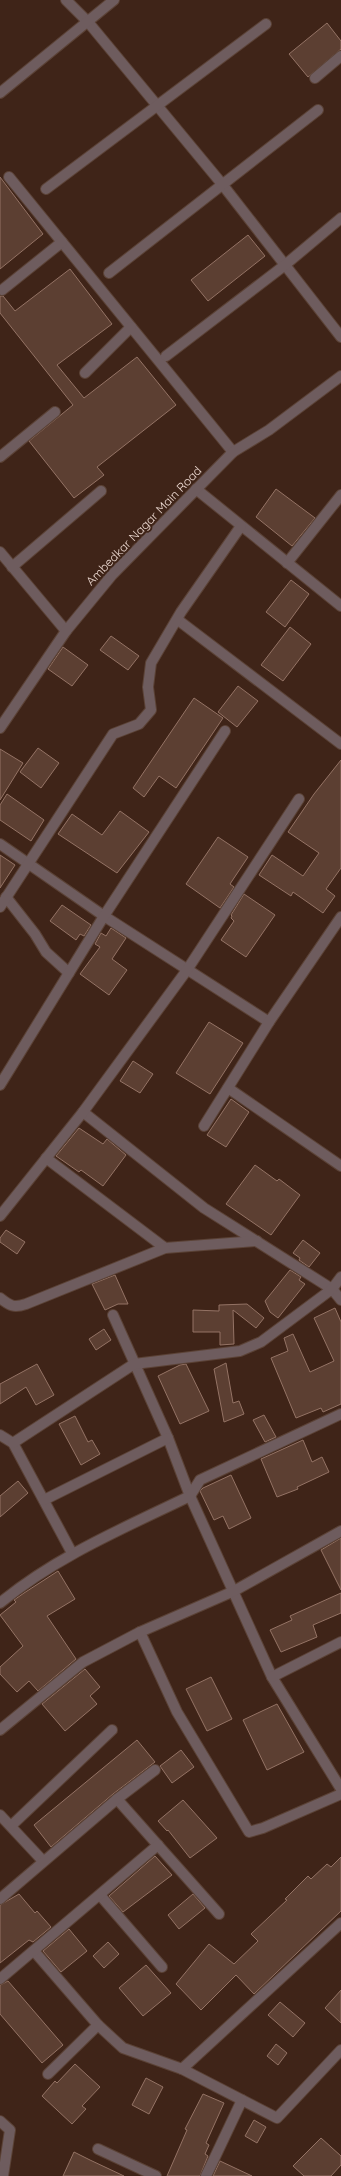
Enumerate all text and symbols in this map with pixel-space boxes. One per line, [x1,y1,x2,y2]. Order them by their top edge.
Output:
street label: Ambedkar Nagar Main Road [83,463,205,588]

